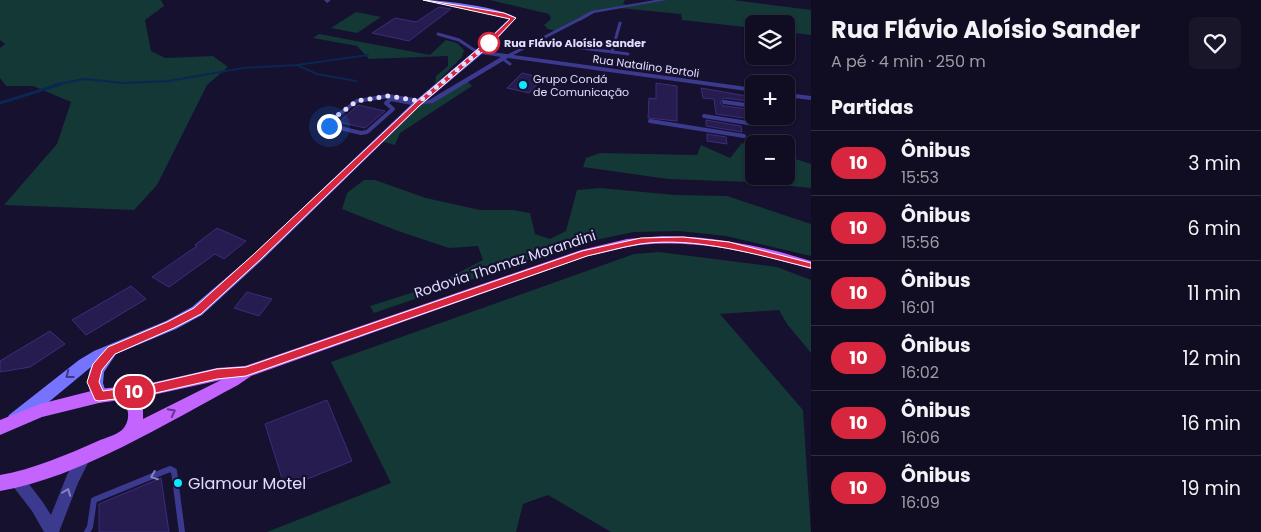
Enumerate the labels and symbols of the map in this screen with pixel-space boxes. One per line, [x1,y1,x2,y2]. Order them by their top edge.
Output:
marker: Rua Flávio Aloísio Sander [478,32,500,54]
place label: Rua Flávio Aloísio Sander [504,35,646,51]
street label: Rua Natalino Bortoli [592,51,701,81]
place label: Grupo Condá de Comunicação [533,71,629,100]
marker: Grupo Condá de Comunicação [517,79,529,91]
your location [317,114,342,139]
street label: Rodovia Thomaz Morandini [412,225,598,303]
one-way arrow [66,369,75,378]
line badge: 10 [112,376,156,408]
one-way arrow [166,408,175,418]
one-way arrow [150,470,158,480]
place label: Glamour Motel [188,472,306,495]
marker: Glamour Motel [172,477,184,489]
one-way arrow [61,488,71,497]

